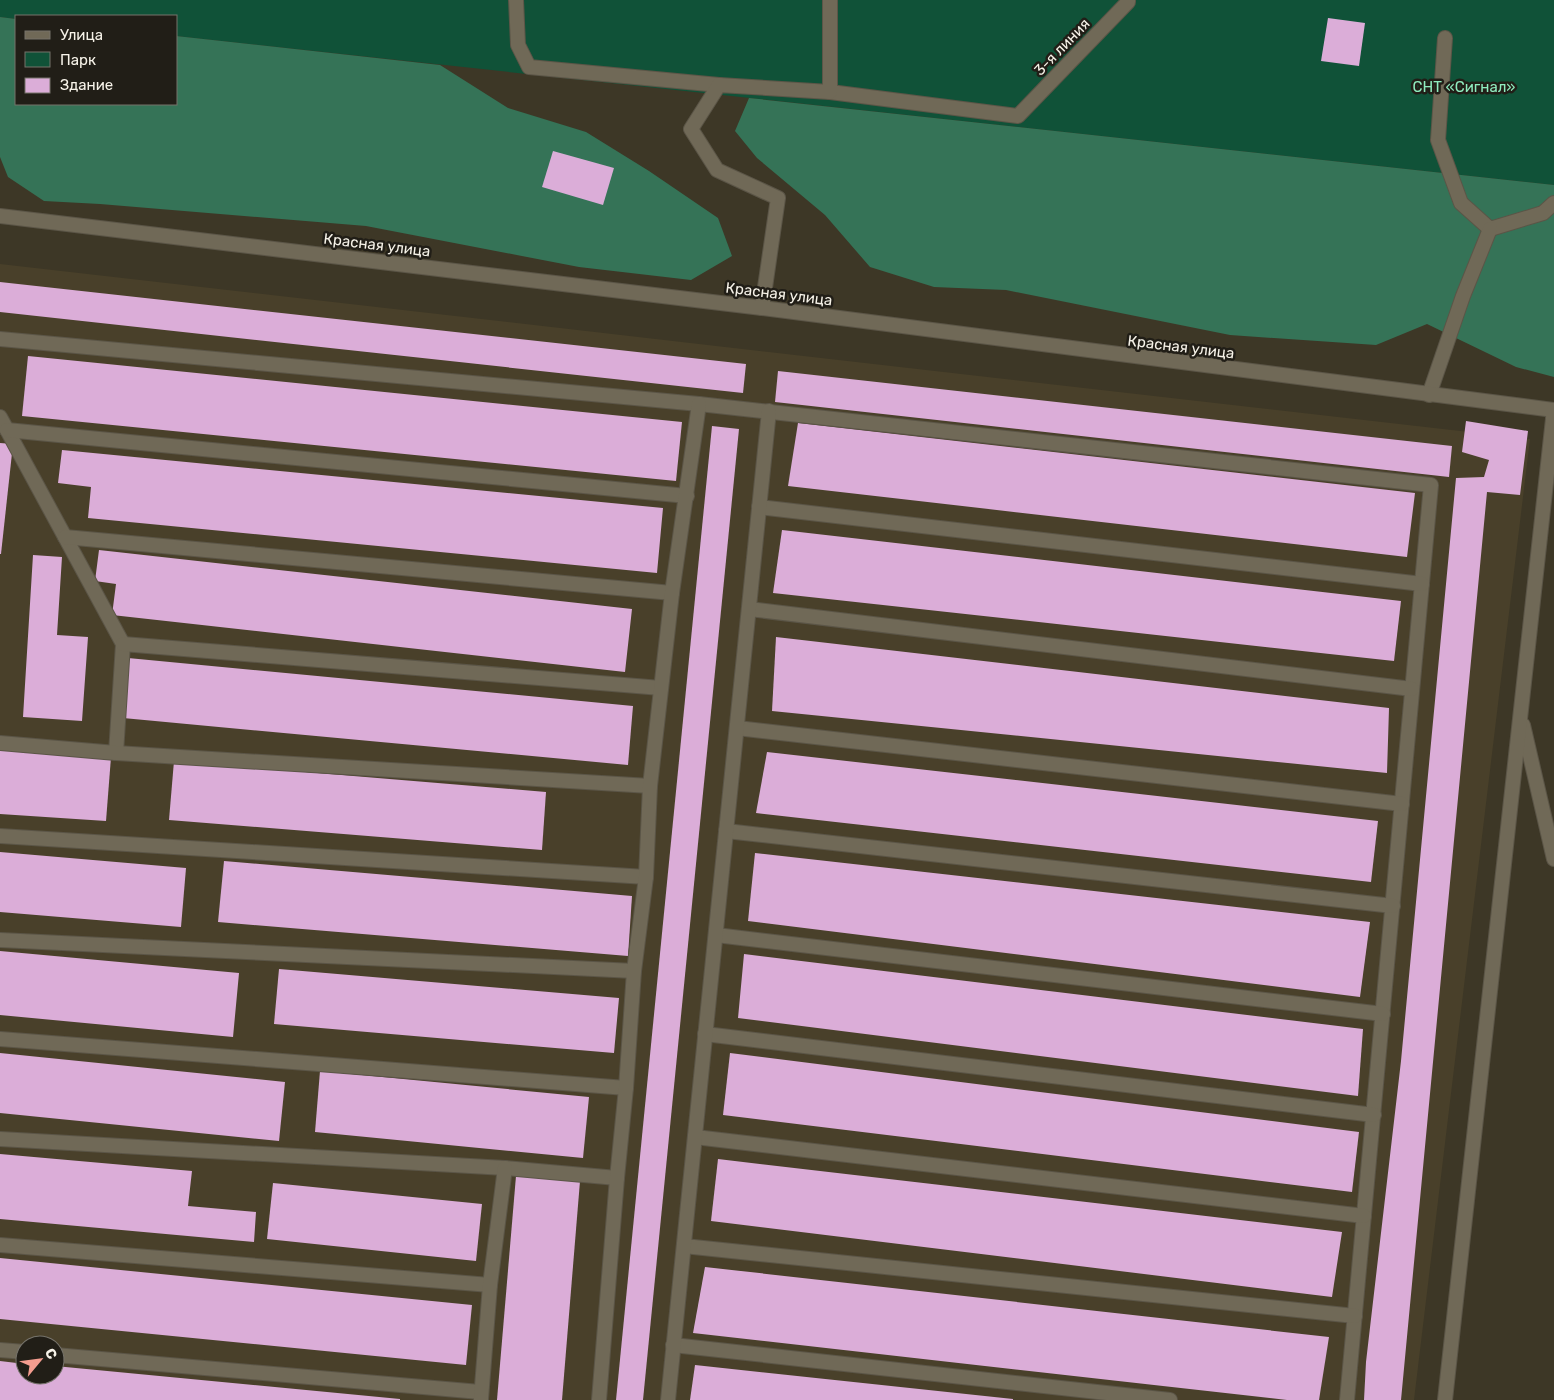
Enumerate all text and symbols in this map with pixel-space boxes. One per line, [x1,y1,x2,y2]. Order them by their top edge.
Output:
legend [15,15,178,105]
street label: 3-я линия [1030,15,1094,79]
text: Улица [60,26,103,44]
text: Парк [60,51,96,69]
text: Здание [60,76,113,94]
park label: СНТ «Сигнал» [1413,78,1516,96]
street label: Красная улица [323,230,431,260]
street label: Красная улица [725,279,833,309]
street label: Красная улица [1127,332,1235,362]
north arrow [15,1335,65,1385]
text: С [41,1346,61,1363]

